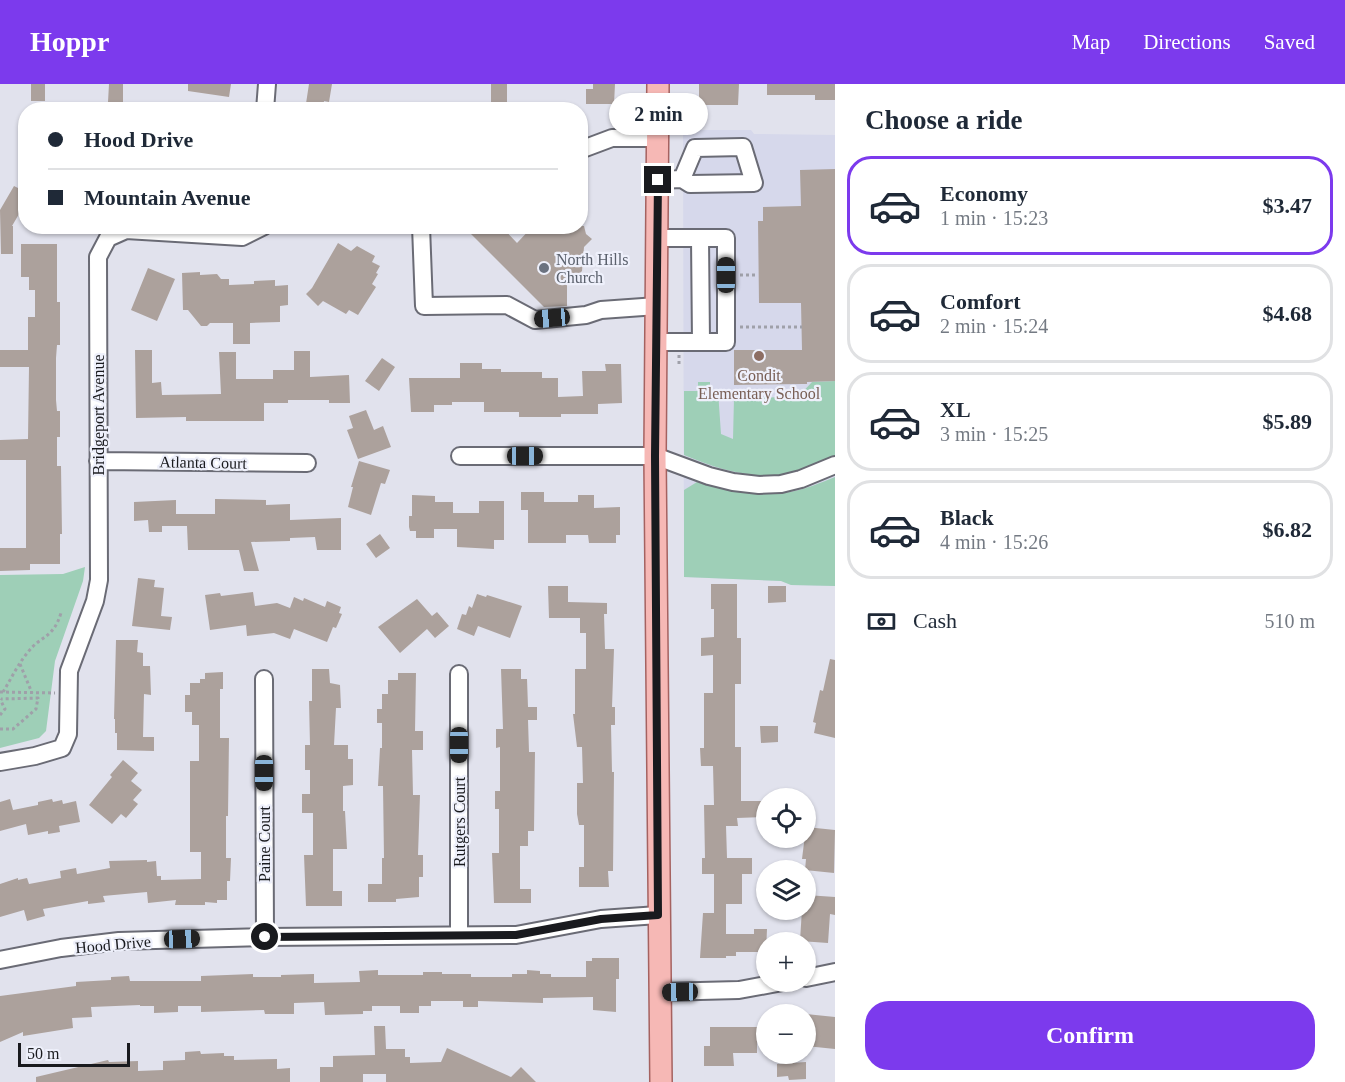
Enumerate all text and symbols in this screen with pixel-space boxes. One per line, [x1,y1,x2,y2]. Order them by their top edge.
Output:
text: Hoppr [30,26,109,57]
text: Map [1072,30,1110,54]
text: Directions [1143,30,1231,54]
text: Saved [1264,30,1315,54]
callout: 2 min [608,93,708,135]
text: 2 min [634,103,683,125]
text: Choose a ride [865,105,1023,135]
text: Hood Drive [84,127,193,152]
route end [644,166,671,193]
icon: car [868,179,922,233]
text: Economy [940,181,1028,206]
text: Mountain Avenue [84,185,250,210]
text: $3.47 [1263,193,1312,218]
text: 1 min · 15:23 [940,207,1048,229]
place label: North Hills Church [556,251,628,286]
car [717,257,735,293]
marker: North Hills Church [537,261,551,275]
icon: car [868,287,922,341]
text: Comfort [940,289,1021,314]
text: $4.68 [1263,301,1312,326]
car [533,307,571,329]
text: 2 min · 15:24 [940,315,1048,337]
marker: Condit Elementary School [752,349,766,363]
street label: Bridgeport Avenue [90,354,108,476]
place label: Condit Elementary School [698,367,821,403]
icon: car [868,395,922,449]
text: XL [940,397,971,422]
text: $5.89 [1263,409,1312,434]
text: 3 min · 15:25 [940,423,1048,445]
car [507,447,543,465]
street label: Atlanta Court [159,453,247,472]
icon: car [868,503,922,557]
text: Black [940,505,994,530]
text: $6.82 [1263,517,1312,542]
text: 4 min · 15:26 [940,531,1048,553]
icon: cash [865,605,898,638]
text: Cash [913,608,957,633]
text: 510 m [1264,610,1315,632]
car [450,727,468,763]
car [255,755,273,791]
street label: Rutgers Court [451,776,469,867]
map controls [756,788,816,1064]
button: locate [756,788,816,848]
street label: Paine Court [256,805,273,882]
button: layers [756,860,816,920]
route start [251,923,278,950]
car [164,929,200,949]
button: + [756,932,816,992]
street label: Hood Drive [74,933,152,956]
car [662,983,698,1001]
button: Confirm [865,1001,1315,1070]
button: − [756,1004,816,1064]
scale bar [18,1040,130,1068]
text: 50 m [27,1045,59,1062]

